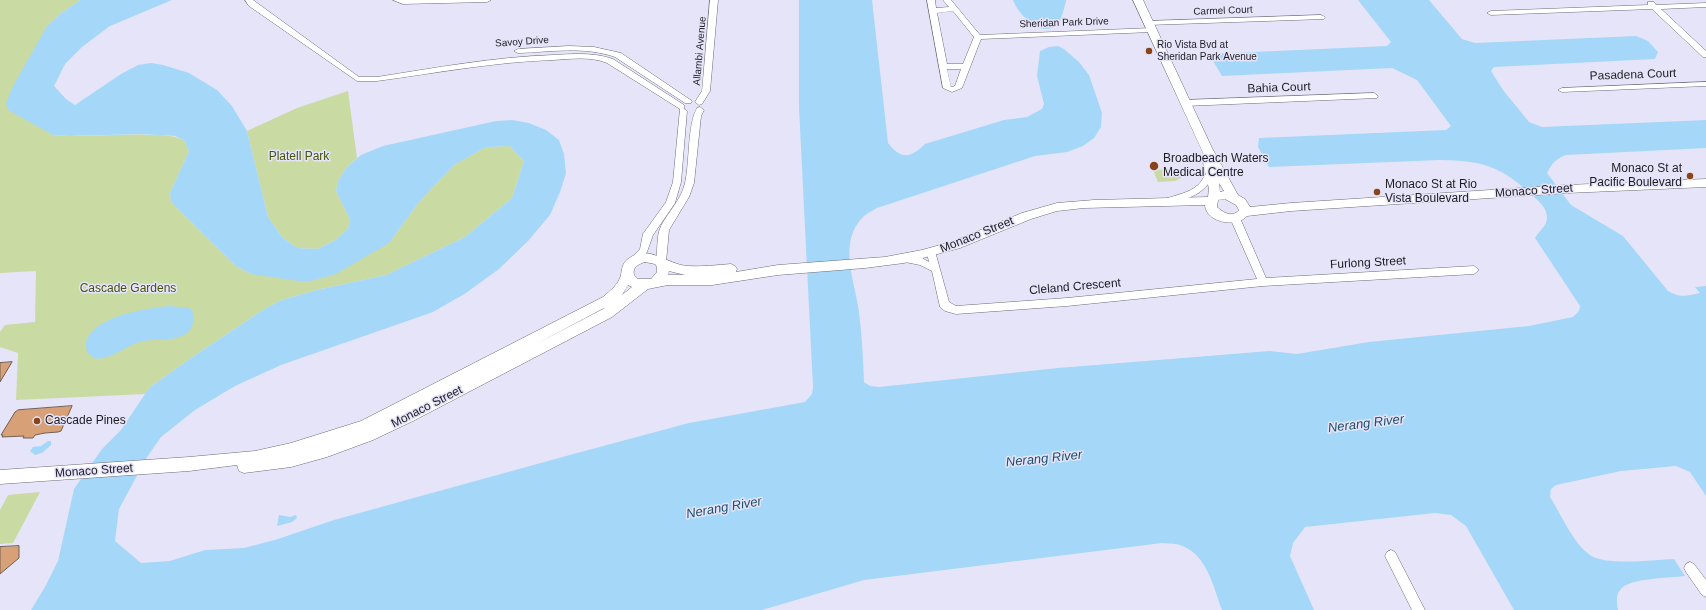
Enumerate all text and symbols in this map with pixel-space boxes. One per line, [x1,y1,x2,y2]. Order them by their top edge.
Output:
street label: Carmel Court [1193,4,1253,18]
street label: Sheridan Park Drive [1019,15,1109,31]
street label: Allambi Avenue [691,16,709,86]
street label: Savoy Drive [495,34,549,50]
place label: Rio Vista Bvd at Sheridan Park Avenue [1157,39,1257,62]
marker: Rio Vista Bvd at Sheridan Park Avenue [1144,46,1154,56]
street label: Pasadena Court [1589,66,1677,84]
street label: Bahia Court [1247,80,1311,96]
park label: Platell Park [269,150,329,164]
place label: Broadbeach Waters Medical Centre [1163,152,1269,180]
marker: Broadbeach Waters Medical Centre [1148,160,1160,172]
place label: Monaco St at Pacific Boulevard [1589,162,1682,190]
marker: Monaco St at Pacific Boulevard [1685,171,1695,181]
place label: Monaco St at Rio Vista Boulevard [1385,178,1477,206]
street label: Monaco Street [1495,181,1573,201]
marker: Monaco St at Rio Vista Boulevard [1372,187,1382,197]
street label: Monaco Street [938,214,1016,256]
street label: Furlong Street [1330,254,1406,272]
street label: Cleland Crescent [1029,276,1121,298]
park label: Cascade Gardens [80,282,176,296]
street label: Monaco Street [389,383,465,431]
water label: Nerang River [1327,412,1405,436]
place label: Cascade Pines [45,414,126,428]
marker: Cascade Pines [32,416,42,426]
water label: Nerang River [1005,447,1083,471]
street label: Monaco Street [55,461,133,481]
water label: Nerang River [685,494,763,522]

